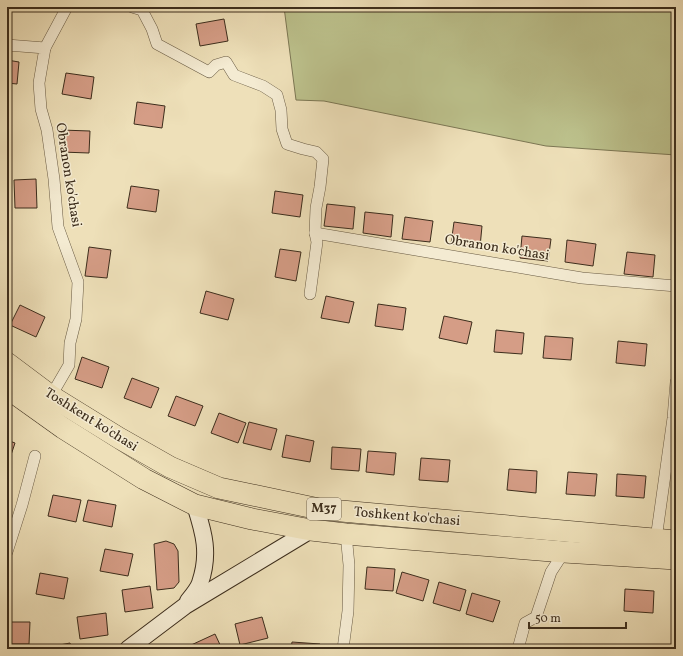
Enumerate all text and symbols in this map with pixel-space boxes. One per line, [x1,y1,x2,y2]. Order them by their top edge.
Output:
street label: Obranon ko'chasi [50,121,86,229]
street label: Obranon ko'chasi [443,230,551,266]
street label: Toshkent ko'chasi [41,384,141,456]
road number: M37 [307,498,341,520]
street label: Toshkent ko'chasi [353,503,461,531]
scale bar [529,604,626,630]
text: 50 m [535,611,561,627]

